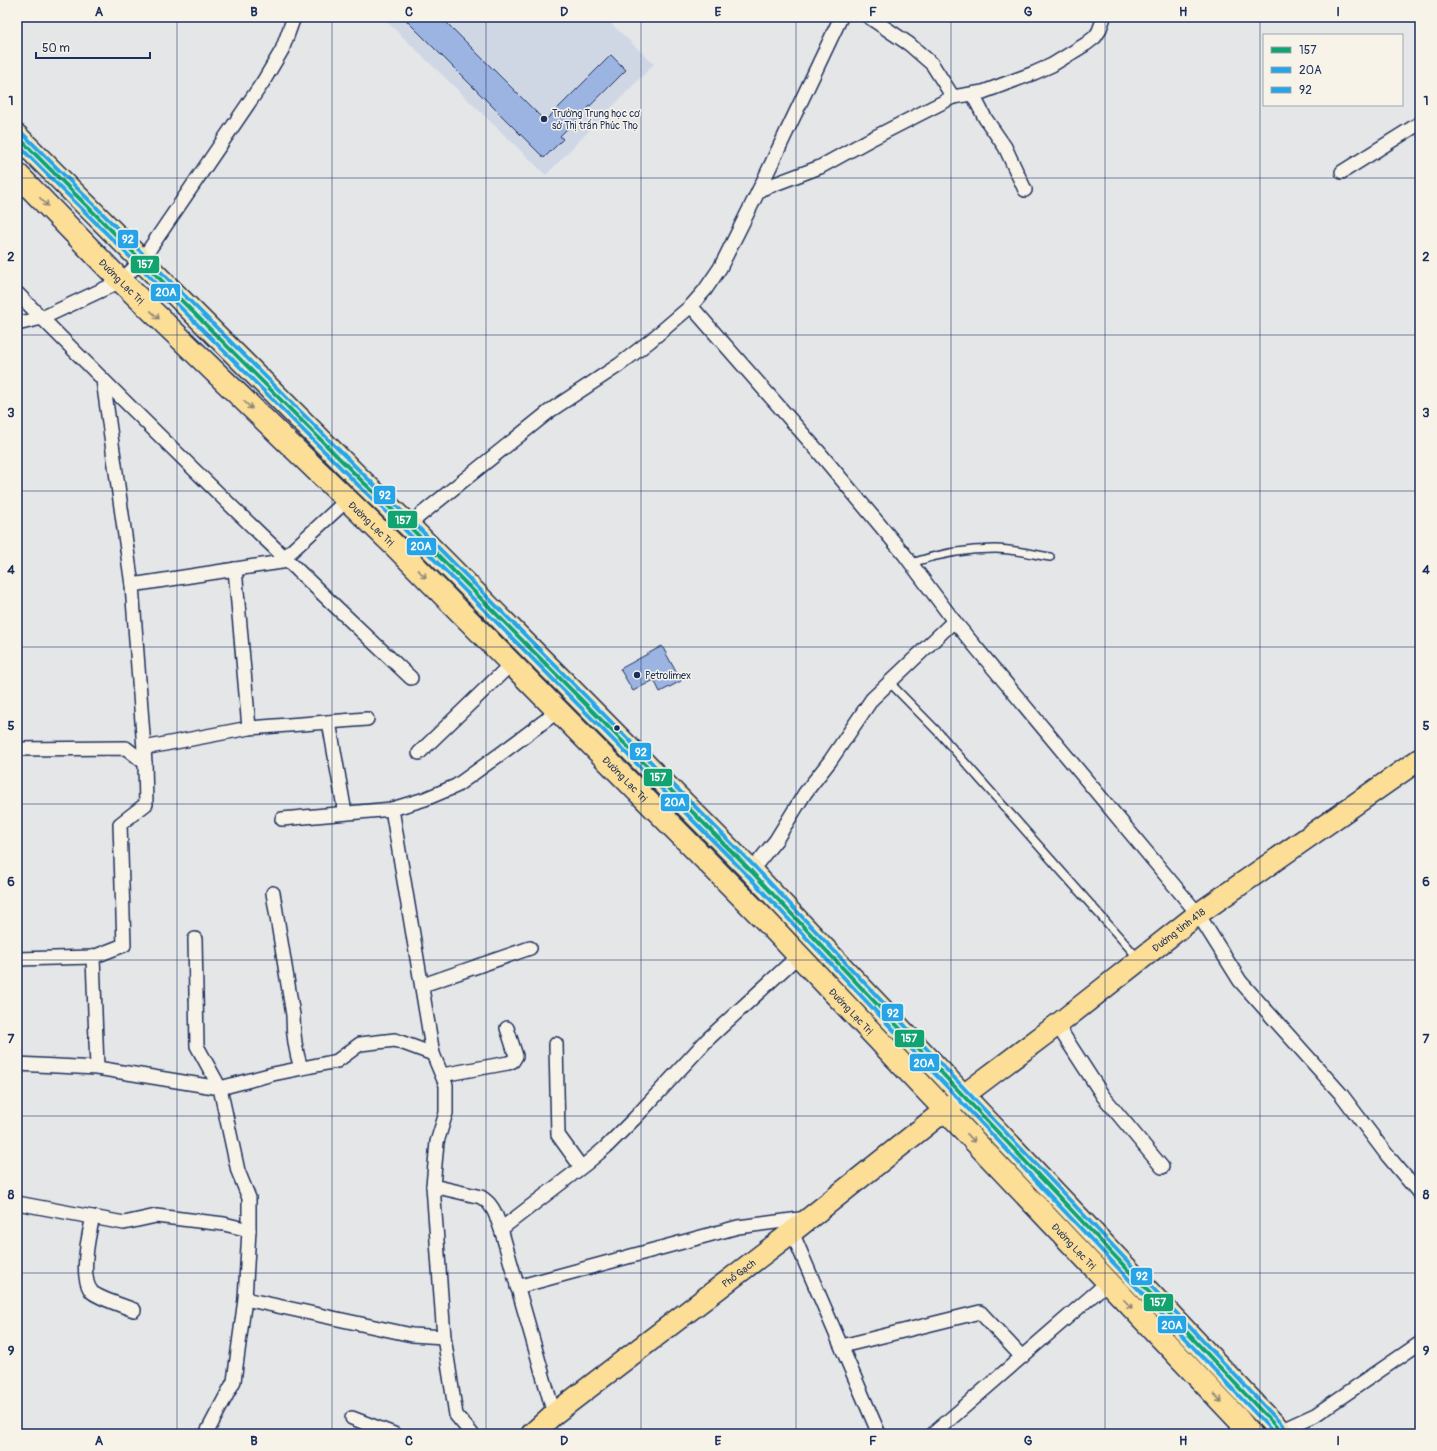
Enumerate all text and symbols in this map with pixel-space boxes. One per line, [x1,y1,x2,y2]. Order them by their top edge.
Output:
text: A [95,4,104,20]
text: B [250,4,258,20]
text: C [405,4,413,20]
text: D [560,4,568,20]
text: E [715,4,722,20]
text: F [869,4,877,20]
text: G [1024,4,1033,20]
text: H [1179,4,1187,20]
text: I [1336,4,1340,20]
scale bar [36,34,150,60]
legend [1263,34,1403,106]
text: 50 m [42,41,70,56]
text: 157 [1299,43,1317,58]
text: 20A [1299,63,1322,78]
text: 92 [1299,83,1312,98]
text: 1 [8,93,14,109]
text: 1 [1423,93,1429,109]
place label: Trường Trung học cơ sở Thị trấn Phúc Thọ [552,108,640,132]
marker: Trường Trung học cơ sở Thị trấn Phúc Thọ [539,114,549,124]
one-way arrow [39,197,49,207]
line badge: 92 [117,229,139,249]
text: 92 [122,233,134,246]
text: 2 [7,249,15,265]
text: 2 [1422,249,1430,265]
line badge: 157 [130,255,160,274]
street label: Đường Lạc Trị [96,257,146,307]
text: 157 [137,258,153,271]
line badge: 20A [150,283,181,302]
text: 20A [156,286,177,299]
one-way arrow [150,310,160,319]
one-way arrow [243,401,253,410]
text: 3 [7,405,15,421]
text: 3 [1422,405,1430,421]
line badge: 92 [373,485,396,505]
text: 92 [379,489,391,502]
street label: Đường Lạc Trị [345,499,397,549]
line badge: 157 [387,510,418,529]
text: 157 [395,514,411,527]
line badge: 20A [406,537,437,556]
text: 20A [411,540,432,553]
text: 4 [7,562,15,578]
text: 4 [1422,562,1430,578]
one-way arrow [417,569,427,579]
marker: Petrolimex [632,670,642,680]
place label: Petrolimex [645,670,691,682]
text: 5 [7,718,15,734]
text: 5 [1422,718,1430,734]
unlabelled marker [612,723,622,733]
line badge: 92 [629,742,652,761]
text: 92 [635,746,647,759]
street label: Đường Lạc Trị [599,754,650,805]
line badge: 157 [643,768,673,787]
text: 157 [650,771,666,784]
line badge: 20A [660,793,690,812]
text: 20A [665,796,686,809]
text: 6 [7,874,15,890]
text: 6 [1422,874,1430,890]
street label: Đường tỉnh 418 [1150,906,1208,955]
street label: Đường Lạc Trị [826,986,875,1038]
line badge: 92 [881,1003,904,1022]
text: 92 [887,1007,899,1020]
line badge: 157 [894,1029,925,1048]
text: 7 [8,1031,15,1047]
text: 7 [1423,1031,1430,1047]
text: 157 [901,1032,917,1045]
line badge: 20A [909,1053,940,1072]
text: 20A [914,1057,935,1070]
one-way arrow [967,1133,976,1143]
text: 8 [8,1187,15,1203]
text: 8 [1423,1187,1430,1203]
street label: Đường Lạc Trị [1049,1221,1098,1273]
street label: Phố Gạch [720,1257,759,1290]
line badge: 92 [1130,1267,1153,1286]
text: 92 [1136,1270,1148,1283]
line badge: 157 [1143,1293,1174,1312]
text: 157 [1150,1296,1166,1309]
one-way arrow [1123,1299,1133,1309]
line badge: 20A [1157,1315,1187,1334]
text: 20A [1162,1319,1183,1332]
text: 9 [8,1343,15,1359]
text: 9 [1423,1343,1430,1359]
one-way arrow [1213,1393,1223,1403]
text: A [95,1433,104,1449]
text: B [250,1433,258,1449]
text: C [405,1433,413,1449]
text: D [560,1433,568,1449]
text: E [715,1433,722,1449]
text: F [869,1433,877,1449]
text: G [1024,1433,1033,1449]
text: H [1179,1433,1187,1449]
text: I [1336,1433,1340,1449]

